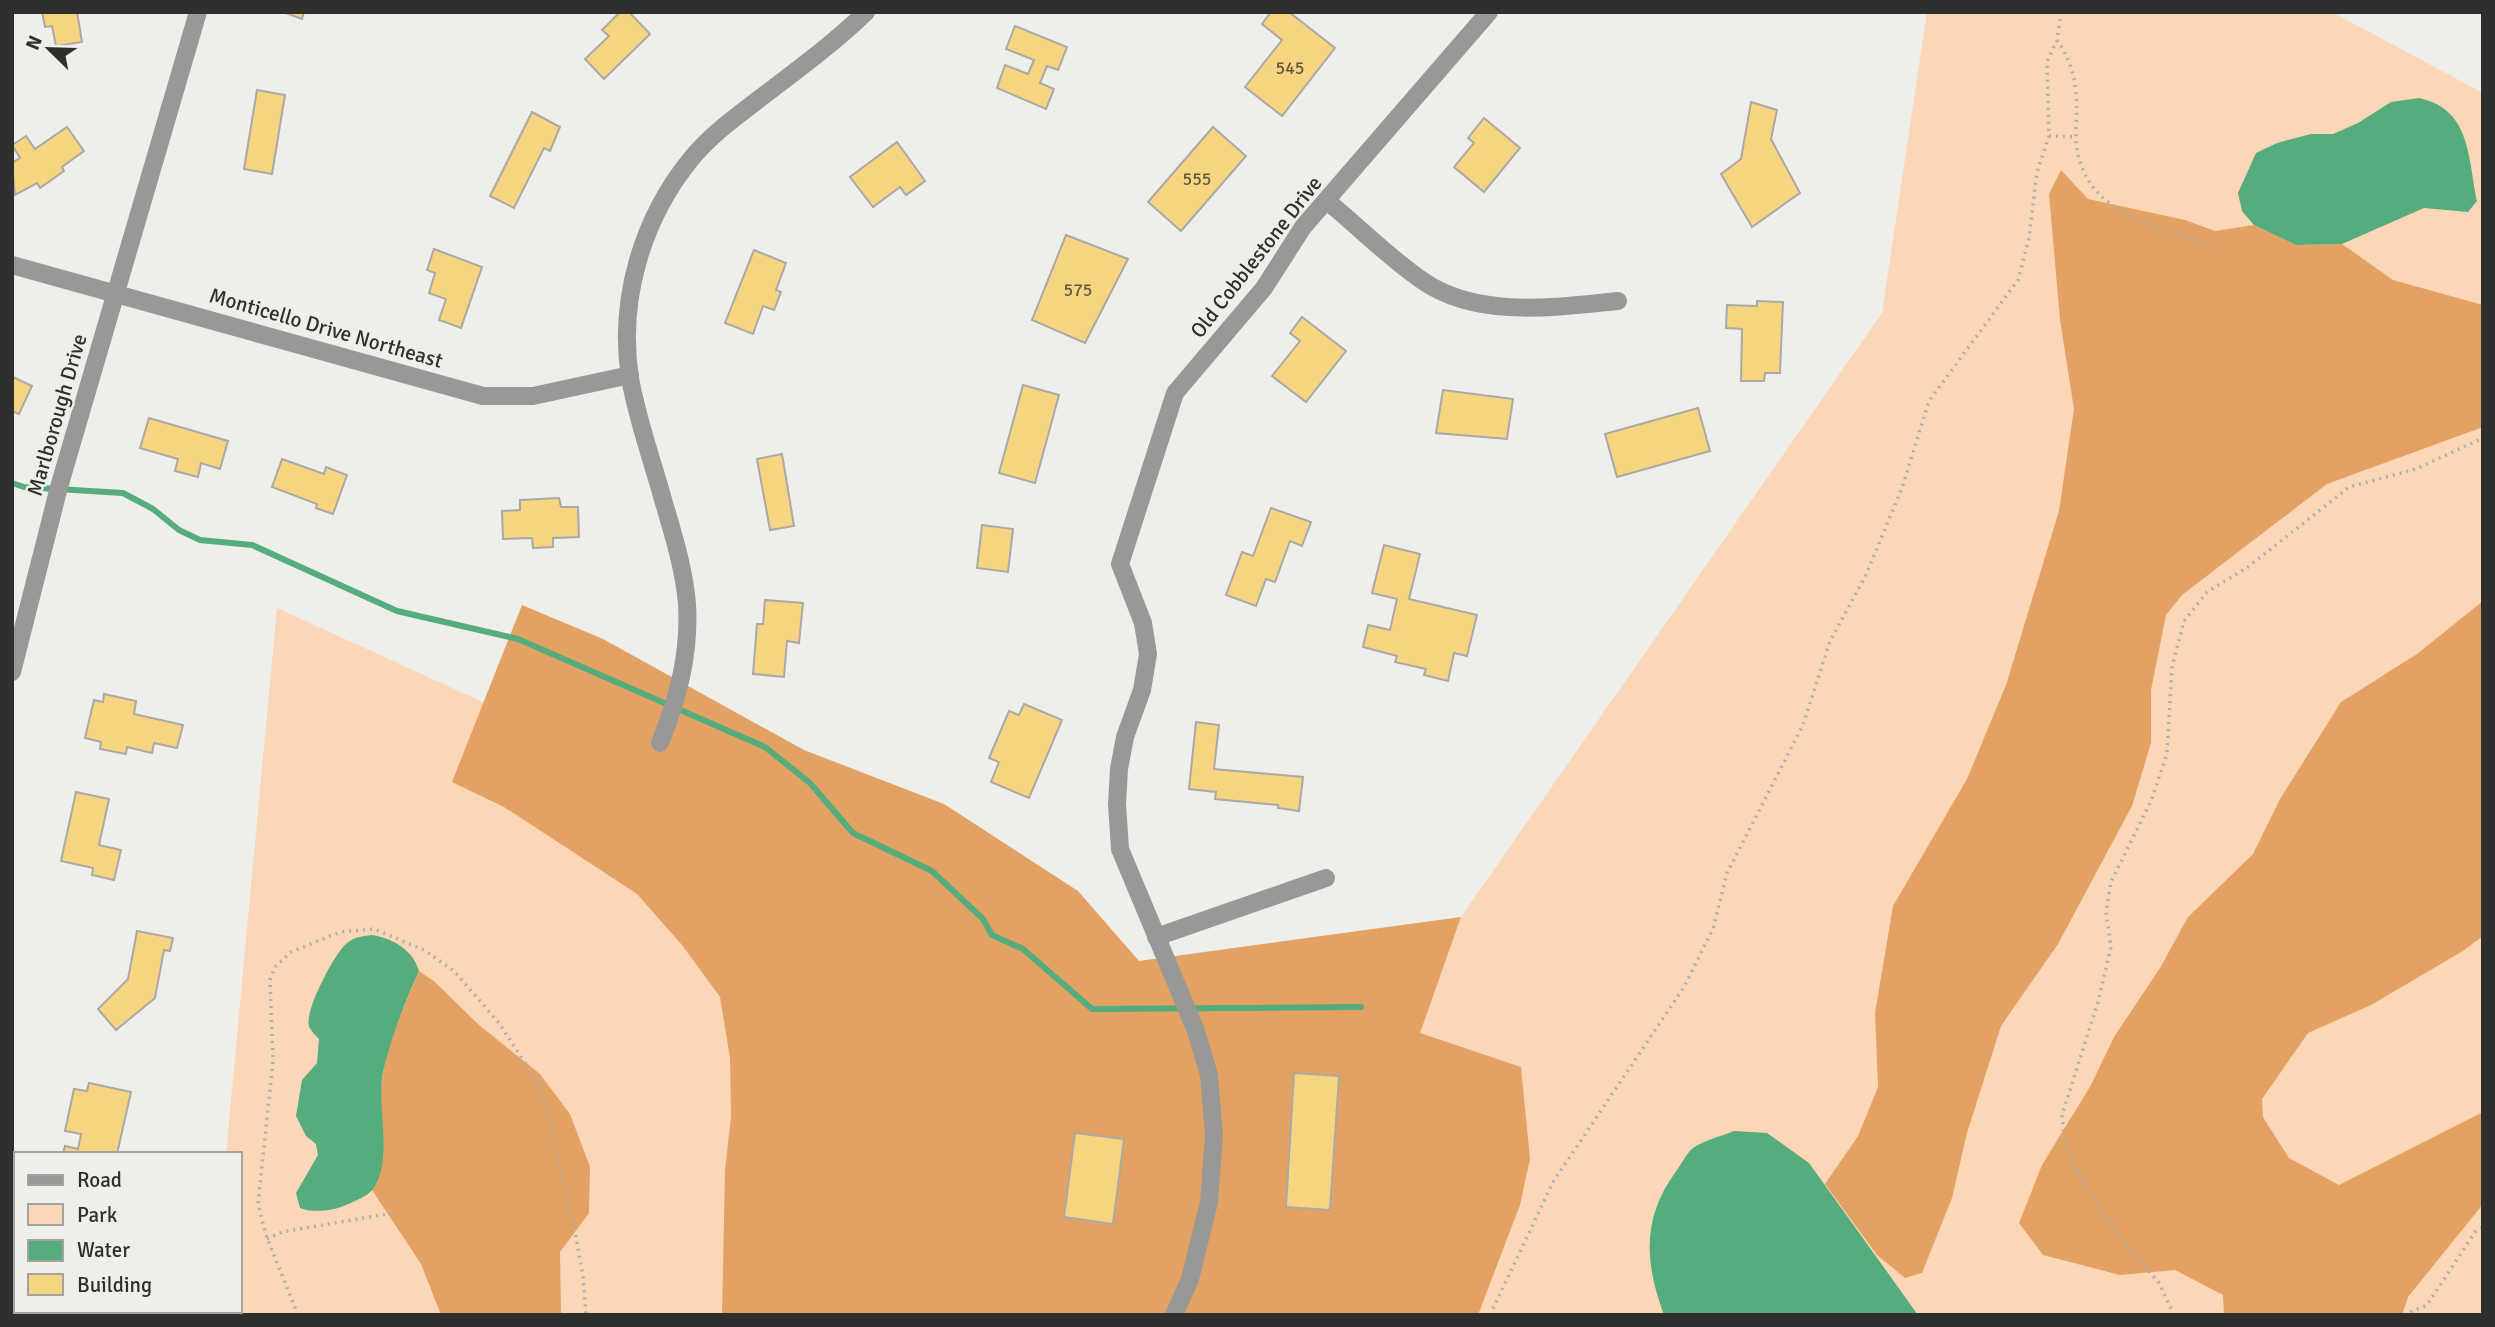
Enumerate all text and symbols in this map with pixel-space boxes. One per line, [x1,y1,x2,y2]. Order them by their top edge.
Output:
north arrow [14,14,84,84]
text: N [21,32,48,54]
house number: 545 [1275,57,1305,79]
house number: 555 [1182,168,1212,190]
street label: Old Cobblestone Drive [1185,171,1327,343]
house number: 575 [1063,279,1093,301]
street label: Monticello Drive Northeast [206,282,446,374]
street label: Marlborough Drive [21,331,93,499]
legend [14,1152,242,1313]
text: Road [77,1167,122,1193]
text: Park [77,1202,118,1228]
text: Water [77,1237,130,1263]
text: Building [77,1272,152,1298]

